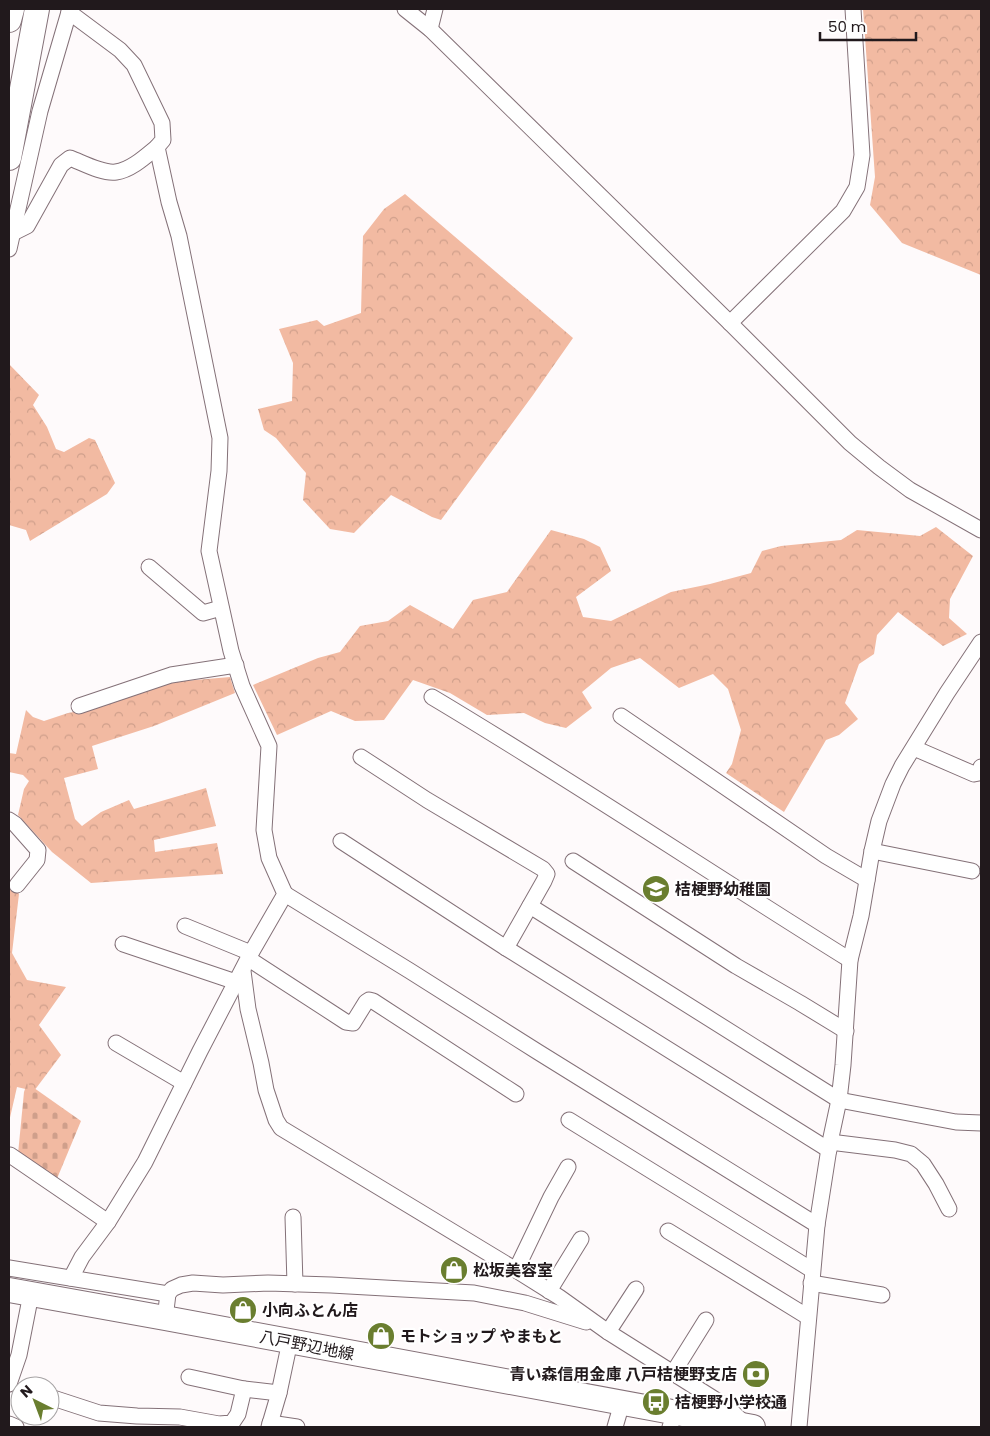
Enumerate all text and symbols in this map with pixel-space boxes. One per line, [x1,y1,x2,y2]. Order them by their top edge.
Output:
scale bar [820,10,916,42]
text: 50 m [828,16,866,37]
school or university icon: 桔梗野幼稚園 [641,874,671,904]
place label: 桔梗野幼稚園 [675,878,771,901]
shop icon: 松坂美容室 [439,1255,469,1285]
place label: 松坂美容室 [473,1259,553,1282]
shop icon: 小向ふとん店 [228,1295,258,1325]
place label: 小向ふとん店 [262,1299,358,1322]
shop icon: モトショップ やまもと [366,1321,396,1351]
street label: 八戸野辺地線 [258,1325,356,1366]
place label: モトショップ やまもと [400,1325,563,1348]
bank icon: 青い森信用金庫 八戸桔梗野支店 [741,1359,771,1389]
place label: 青い森信用金庫 八戸桔梗野支店 [510,1363,737,1386]
north arrow [10,1376,60,1426]
text: N [16,1380,37,1402]
bus stop icon: 桔梗野小学校通 [641,1387,671,1417]
place label: 桔梗野小学校通 [675,1391,787,1414]

